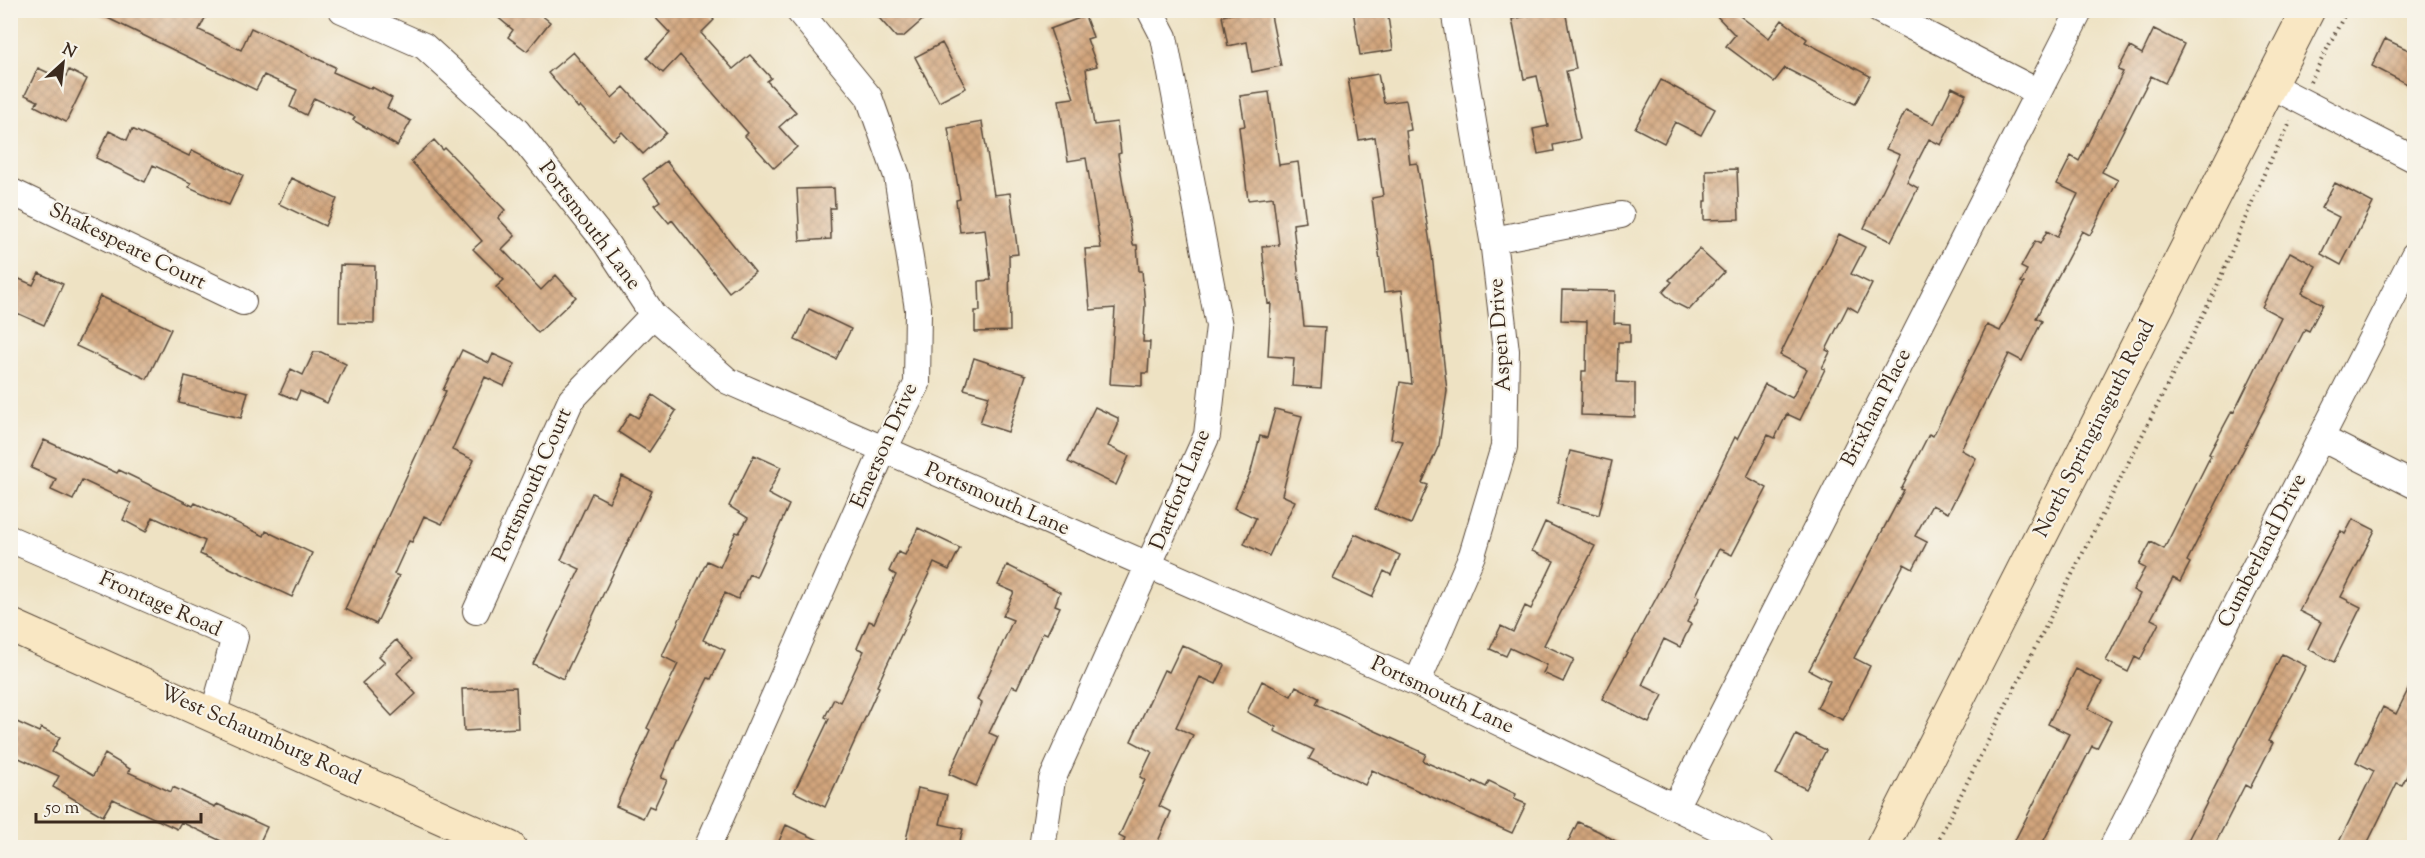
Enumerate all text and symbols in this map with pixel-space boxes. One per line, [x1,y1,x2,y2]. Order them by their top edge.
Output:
north arrow [33,33,93,93]
text: N [58,39,80,65]
street label: Portsmouth Lane [530,155,648,297]
street label: Shakespeare Court [43,196,211,298]
street label: Aspen Drive [1482,277,1520,393]
street label: North Springinsguth Road [2027,315,2163,543]
street label: Brixham Place [1834,344,1920,472]
street label: Emerson Drive [844,378,926,514]
street label: Portsmouth Court [486,403,580,567]
street label: Dartford Lane [1143,425,1219,555]
street label: Portsmouth Lane [920,456,1074,544]
street label: Cumberland Drive [2211,469,2315,633]
street label: Frontage Road [94,565,226,645]
street label: Portsmouth Lane [1366,650,1518,742]
street label: West Schaumburg Road [155,678,365,794]
scale bar [36,786,201,824]
text: 50 m [44,796,80,822]

